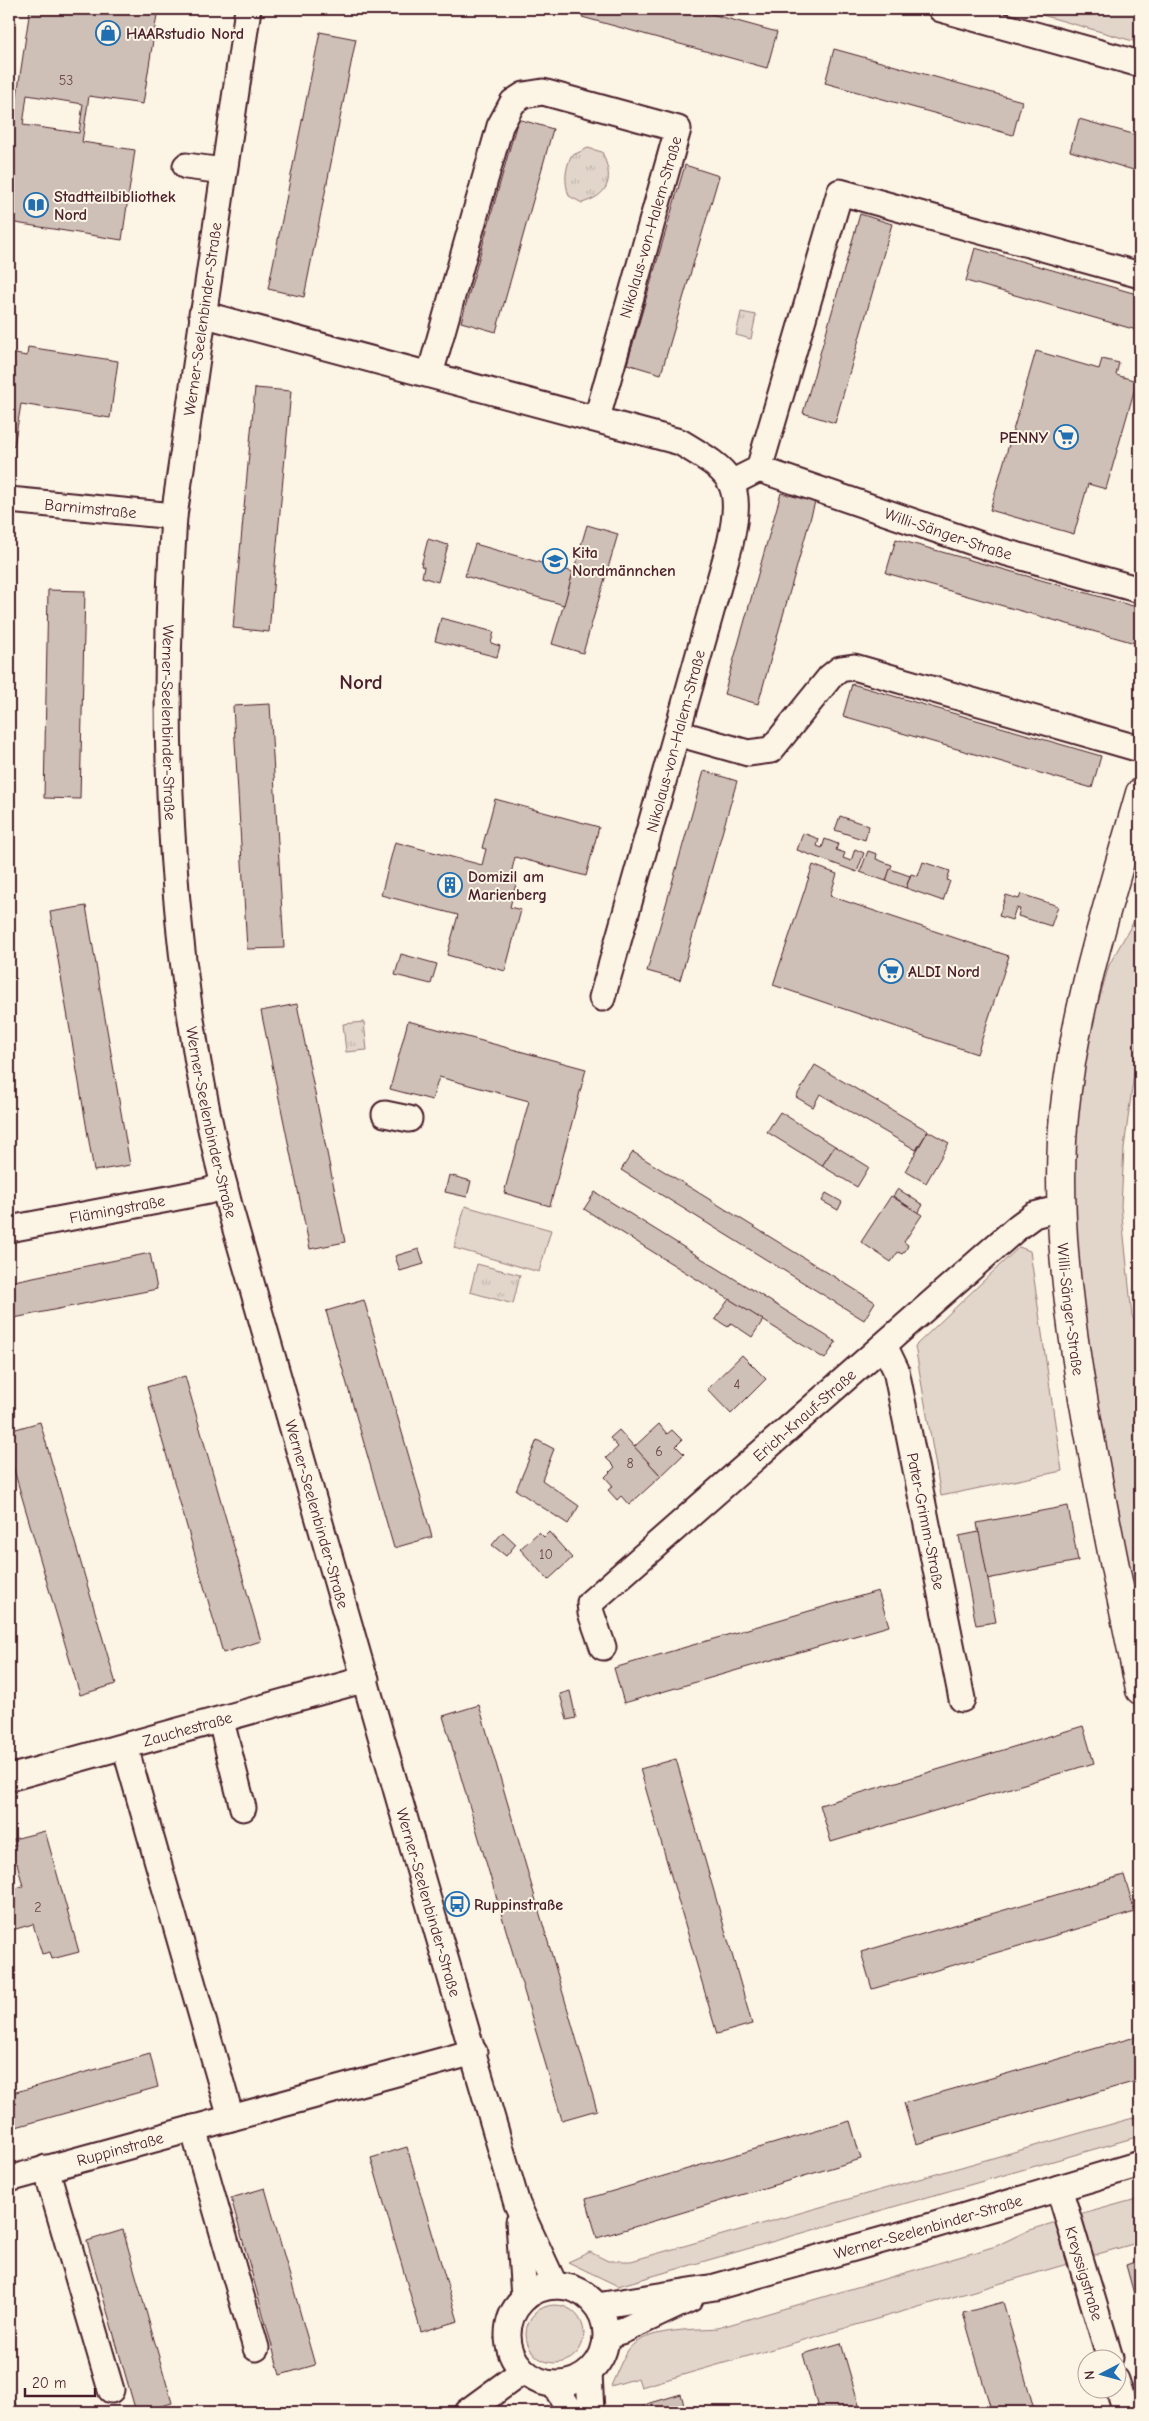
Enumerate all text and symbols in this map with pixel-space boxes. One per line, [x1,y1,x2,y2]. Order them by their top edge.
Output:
shop icon: HAARstudio Nord [95,20,121,46]
place label: HAARstudio Nord [126,25,244,43]
house number: 53 [59,72,73,89]
street label: Nikolaus-von-Halem-Straße [616,134,686,320]
place label: Stadtteilbibliothek Nord [54,188,176,224]
library icon: Stadtteilbibliothek Nord [23,192,49,218]
street label: Werner-Seelenbinder-Straße [180,221,225,417]
supermarket icon: PENNY [1053,424,1079,450]
place label: PENNY [999,429,1049,447]
street label: Barnimstraße [44,495,137,522]
street label: Willi-Sänger-Straße [882,505,1014,564]
place label: Kita Nordmännchen [572,544,676,580]
school or university icon: Kita Nordmännchen [542,548,568,574]
street label: Werner-Seelenbinder-Straße [158,625,179,821]
street label: Nikolaus-von-Halem-Straße [643,648,709,835]
district label: Nord [339,670,383,694]
place label: Domizil am Marienberg [468,868,547,904]
building icon: Domizil am Marienberg [437,872,463,898]
supermarket icon: ALDI Nord [878,958,904,984]
place label: ALDI Nord [908,963,980,981]
street label: Werner-Seelenbinder-Straße [182,1025,240,1220]
street label: Flämingstraße [68,1192,167,1227]
street label: Willi-Sänger-Straße [1053,1242,1087,1377]
street label: Erich-Knauf-Straße [750,1366,860,1466]
house number: 4 [734,1376,741,1393]
street label: Werner-Seelenbinder-Straße [281,1418,352,1611]
house number: 6 [655,1443,663,1460]
street label: Pater-Grimm-Straße [903,1451,948,1592]
house number: 8 [626,1455,634,1472]
house number: 10 [539,1546,553,1563]
street label: Zauchestraße [141,1709,234,1751]
street label: Werner-Seelenbinder-Straße [392,1806,464,1999]
bus stop icon: Ruppinstraße [444,1891,470,1917]
place label: Ruppinstraße [474,1896,563,1914]
house number: 2 [34,1899,42,1916]
street label: Ruppinstraße [75,2129,166,2170]
street label: Werner-Seelenbinder-Straße [832,2191,1025,2263]
street label: Kreyssigstraße [1061,2224,1106,2323]
north arrow [1076,2348,1126,2398]
scale bar [25,2366,95,2398]
text: N [1081,2370,1098,2381]
text: 20 m [32,2374,66,2392]

